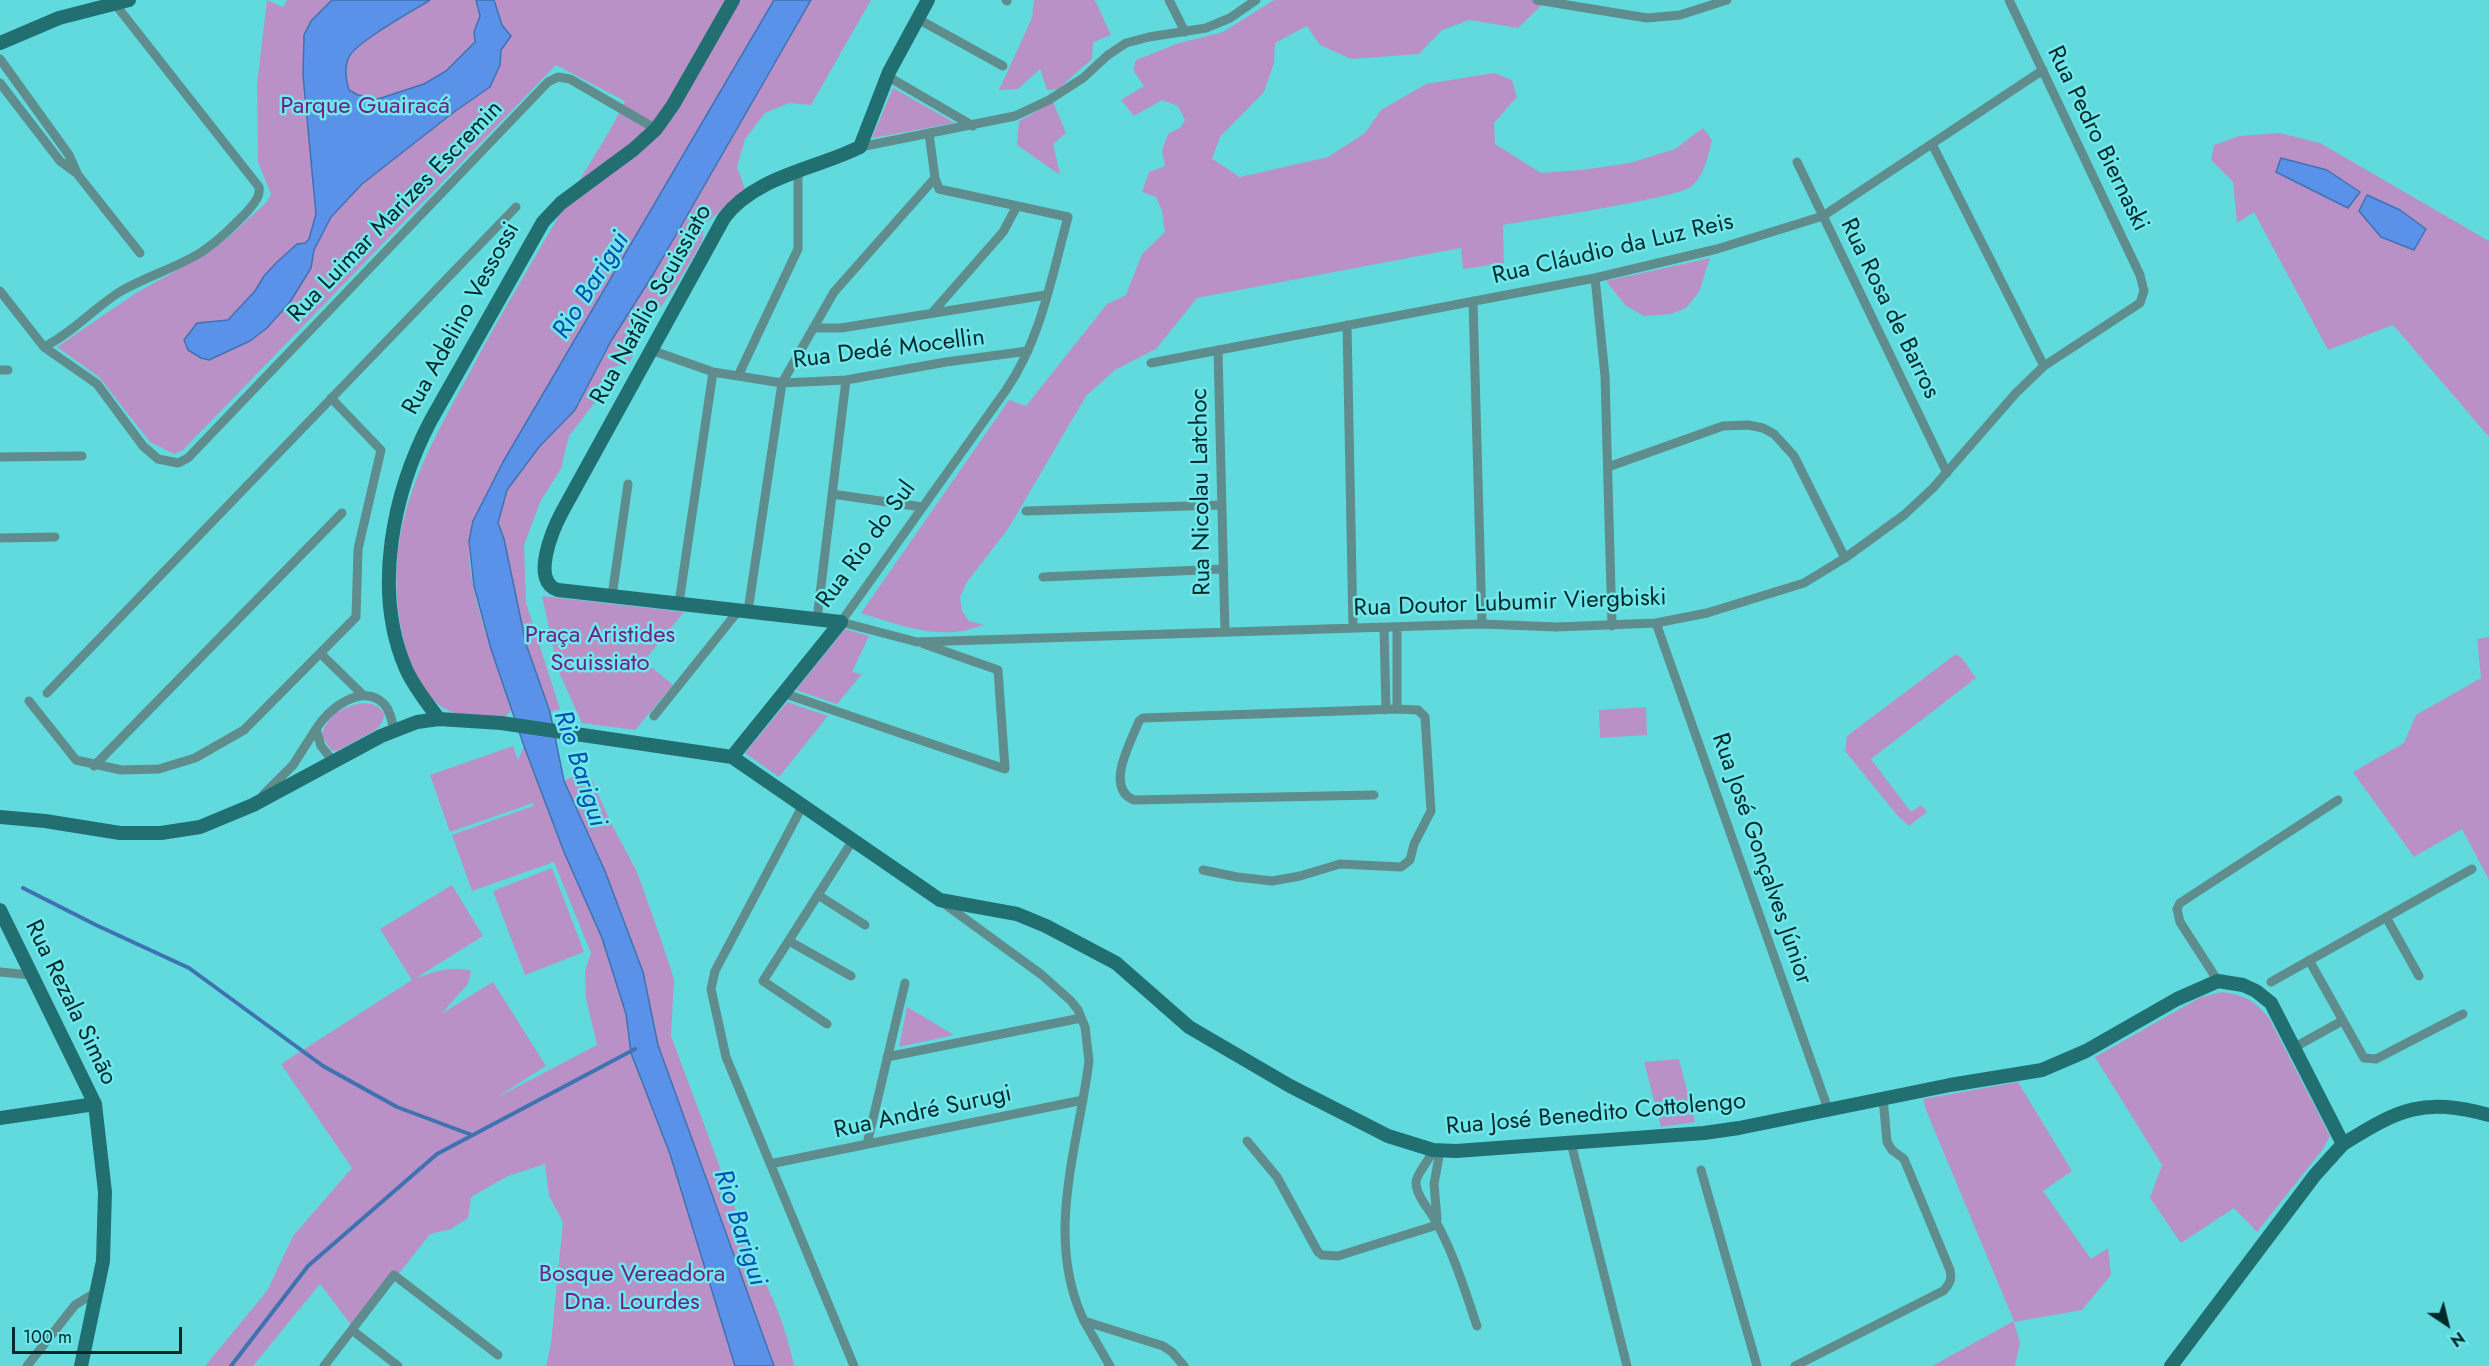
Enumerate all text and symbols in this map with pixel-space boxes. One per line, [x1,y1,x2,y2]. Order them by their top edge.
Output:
street label: Rua Pedro Biernaski [2040,42,2154,236]
park label: Parque Guairacá [280,93,450,121]
street label: Rua Luimar Marizes Escremin [282,95,510,329]
street label: Rua Natálio Scuissiato [585,200,719,410]
street label: Rua Cláudio da Luz Reis [1490,208,1736,292]
street label: Rua Rosa de Barros [1833,214,1945,404]
street label: Rua Adelino Vessossi [397,218,527,420]
water label: Rio Barigui [547,227,637,345]
street label: Rua Dedé Mocellin [791,324,987,376]
street label: Rua Nicolau Latchoc [1186,388,1218,596]
street label: Rua Rio do Sul [811,476,923,614]
street label: Rua Doutor Lubumir Viergbiski [1353,584,1667,624]
park label: Praça Aristides Scuissiato [525,622,675,678]
water label: Rio Barigui [546,707,612,831]
street label: Rua José Gonçalves Júnior [1704,730,1818,988]
street label: Rua Rezala Simão [18,916,122,1090]
street label: Rua André Surugi [832,1080,1014,1146]
street label: Rua José Benedito Cottolengo [1445,1088,1747,1142]
water label: Rio Barigui [706,1166,772,1290]
park label: Bosque Vereadora Dna. Lourdes [539,1261,725,1317]
north arrow [2417,1294,2477,1354]
scale bar [15,1315,184,1353]
text: 100 m [23,1324,72,1350]
text: N [2446,1326,2469,1352]

